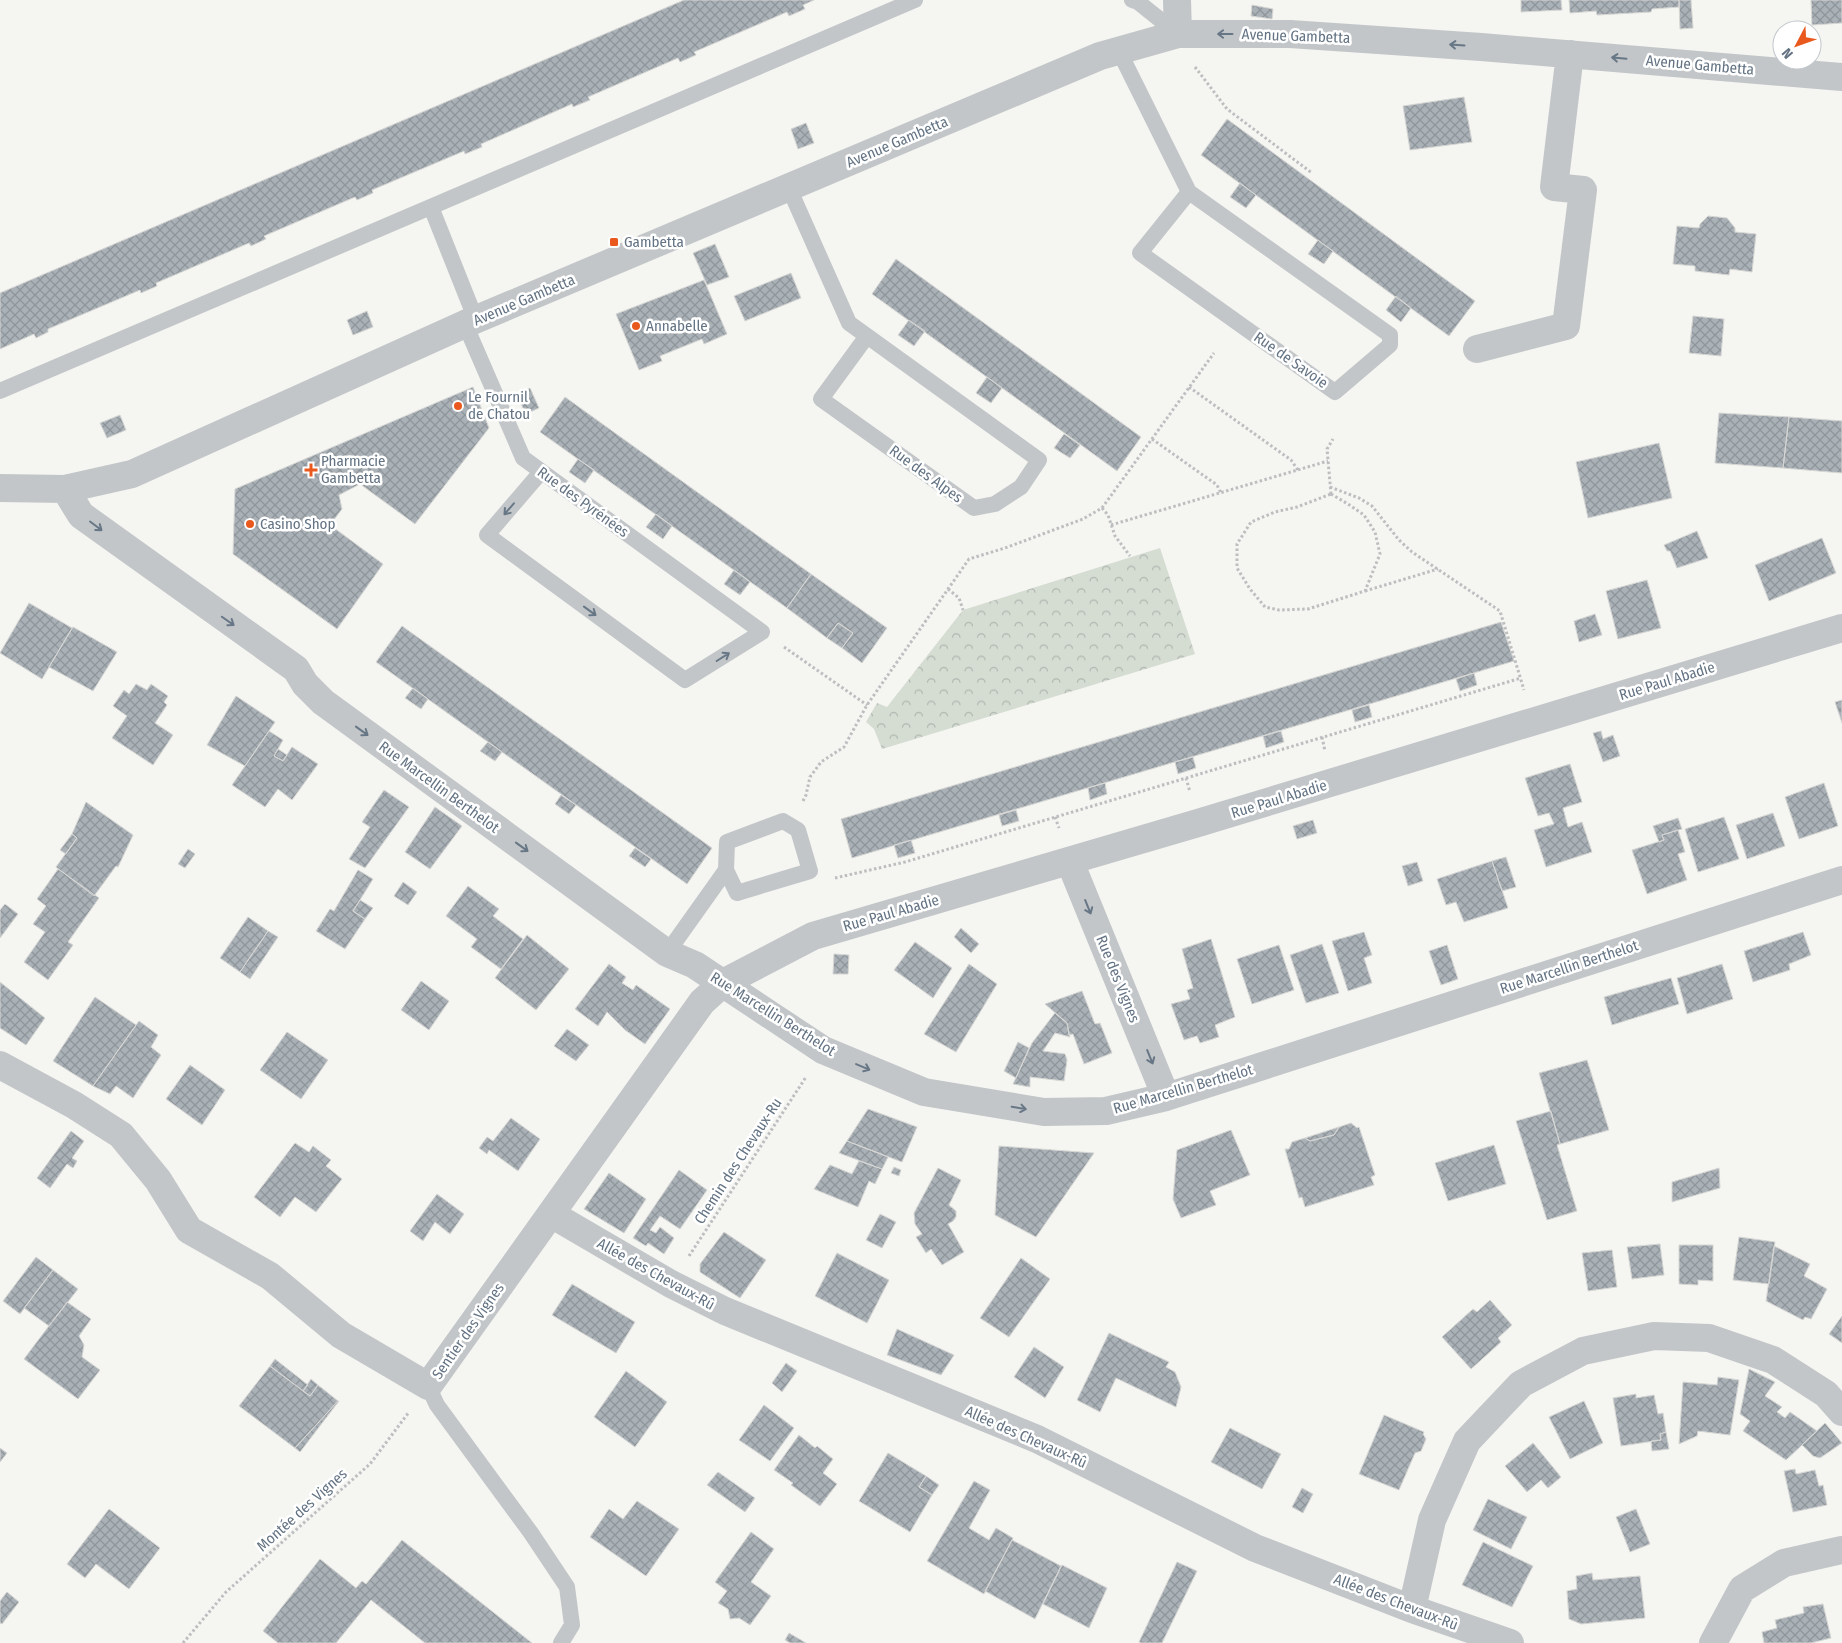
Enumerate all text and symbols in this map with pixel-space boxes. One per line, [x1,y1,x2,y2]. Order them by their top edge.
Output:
north arrow [1772,20,1822,70]
street label: Avenue Gambetta [1241,25,1351,47]
one-way arrow [1217,29,1234,39]
one-way arrow [1449,41,1465,50]
text: N [1778,44,1797,62]
street label: Avenue Gambetta [1645,51,1755,79]
one-way arrow [1611,54,1627,63]
street label: Avenue Gambetta [844,113,950,171]
place label: Gambetta [624,233,684,251]
marker: Gambetta [608,236,620,248]
street label: Avenue Gambetta [471,271,577,329]
place label: Annabelle [646,317,708,335]
marker: Annabelle [630,320,642,332]
street label: Rue de Savoie [1251,328,1331,392]
place label: Le Fournil de Chatou [468,388,530,423]
marker: Le Fournil de Chatou [452,400,464,412]
street label: Rue des Alpes [886,441,966,507]
place label: Pharmacie Gambetta [321,452,386,487]
street label: Rue des Pyrénées [534,463,632,541]
marker: Pharmacie Gambetta [305,464,317,476]
one-way arrow [503,502,515,515]
place label: Casino Shop [260,515,335,533]
marker: Casino Shop [244,518,256,530]
one-way arrow [89,520,102,531]
one-way arrow [583,606,597,616]
one-way arrow [221,615,234,626]
one-way arrow [715,651,729,661]
street label: Rue Paul Abadie [1617,658,1717,704]
one-way arrow [355,725,368,736]
street label: Rue Marcellin Berthelot [375,737,503,837]
street label: Rue Paul Abadie [1229,776,1329,822]
one-way arrow [515,842,529,852]
street label: Rue Paul Abadie [841,891,941,935]
one-way arrow [1084,899,1093,914]
street label: Rue des Vignes [1092,933,1144,1025]
street label: Rue Marcellin Berthelot [1498,936,1640,998]
street label: Rue Marcellin Berthelot [707,968,839,1060]
one-way arrow [1146,1049,1155,1064]
street label: Rue Marcellin Berthelot [1111,1060,1255,1118]
one-way arrow [855,1062,870,1072]
street label: Chemin des Chevaux-Ru [690,1094,786,1228]
one-way arrow [1011,1104,1027,1114]
street label: Allée des Chevaux-Rû [594,1234,718,1314]
street label: Sentier des Vignes [428,1279,508,1383]
street label: Allée des Chevaux-Rû [962,1402,1090,1472]
street label: Montée des Vignes [253,1465,351,1555]
street label: Allée des Chevaux-Rû [1331,1570,1461,1634]

